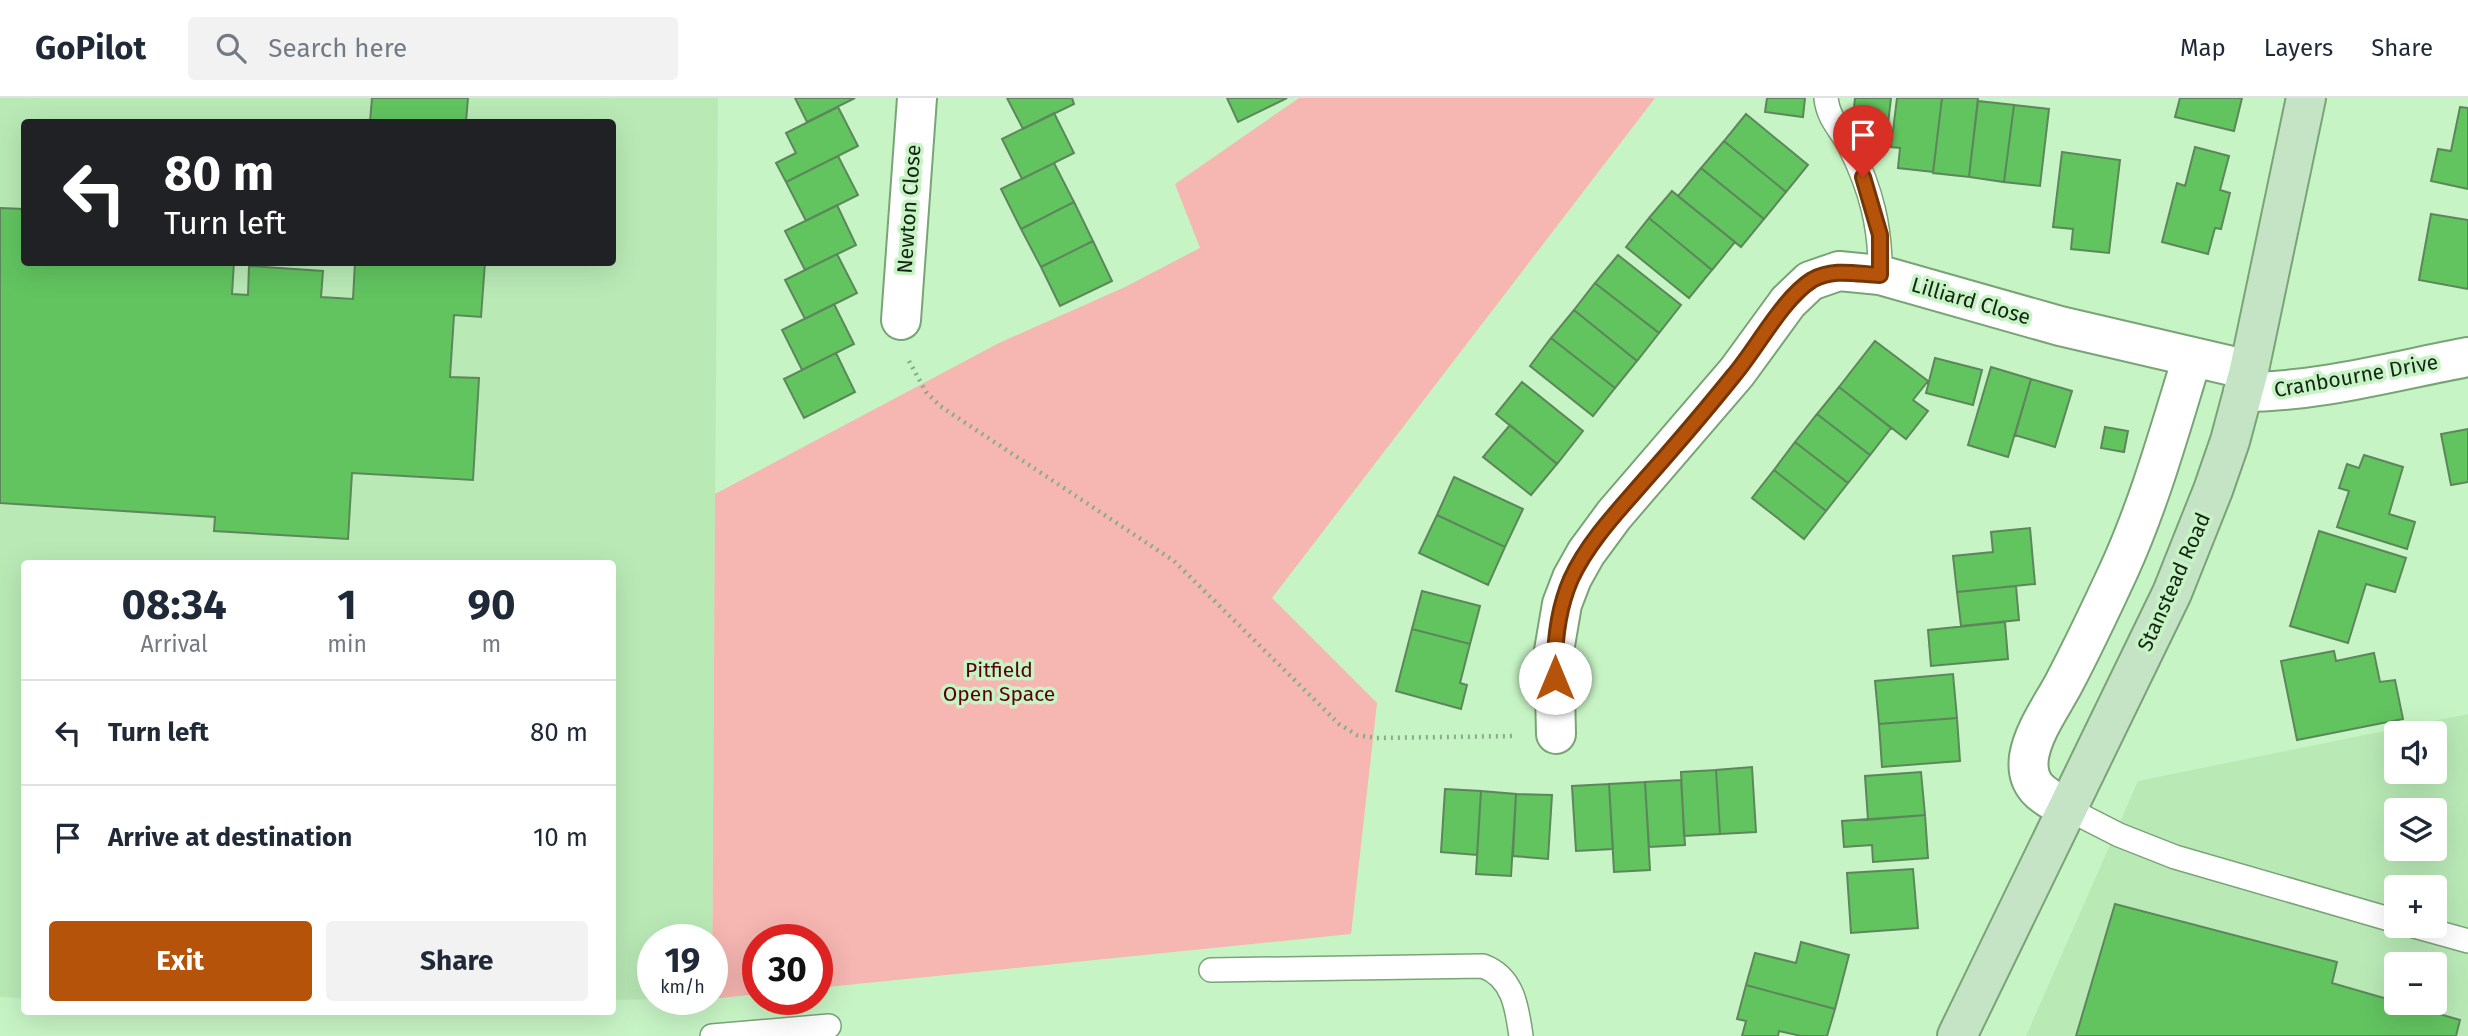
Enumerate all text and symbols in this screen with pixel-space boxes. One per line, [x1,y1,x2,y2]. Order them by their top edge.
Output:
search box [188,17,678,80]
text: GoPilot [35,28,146,68]
icon: search [212,29,250,67]
text: Search here [268,33,407,64]
text: Map [2180,34,2226,62]
text: Layers [2264,34,2333,62]
text: Share [2371,34,2433,62]
pin [1833,105,1893,177]
icon: arrive [1844,116,1882,154]
text: 80 m [164,144,274,203]
street label: Newton Close [892,144,926,274]
icon: left [49,147,140,238]
text: Turn left [164,204,286,242]
street label: Lilliard Close [1908,272,2034,330]
street label: Cranbourne Drive [2272,349,2440,403]
street label: Stanstead Road [2132,509,2216,655]
text: 08:34 [122,580,227,630]
text: 1 [337,580,357,630]
text: 90 [467,580,516,630]
text: Arrival [140,630,208,658]
text: min [327,630,367,658]
text: m [482,630,501,658]
position arrow [1518,641,1592,715]
park label: Pitfield Open Space [943,657,1055,707]
icon: left [49,714,87,752]
text: Turn left [108,717,209,748]
text: 80 m [530,717,588,748]
map controls [2384,721,2447,1015]
button: sound [2384,721,2447,784]
button: layers [2384,798,2447,861]
icon: arrive [49,819,87,857]
text: Arrive at destination [108,822,352,853]
text: 10 m [533,822,588,853]
button: + [2384,875,2447,938]
button: Exit [49,921,312,1001]
button: Share [326,921,588,1001]
speed limit sign: 30 [742,924,833,1015]
text: 19 [665,939,700,981]
button: − [2384,952,2447,1015]
text: km/h [660,976,705,998]

